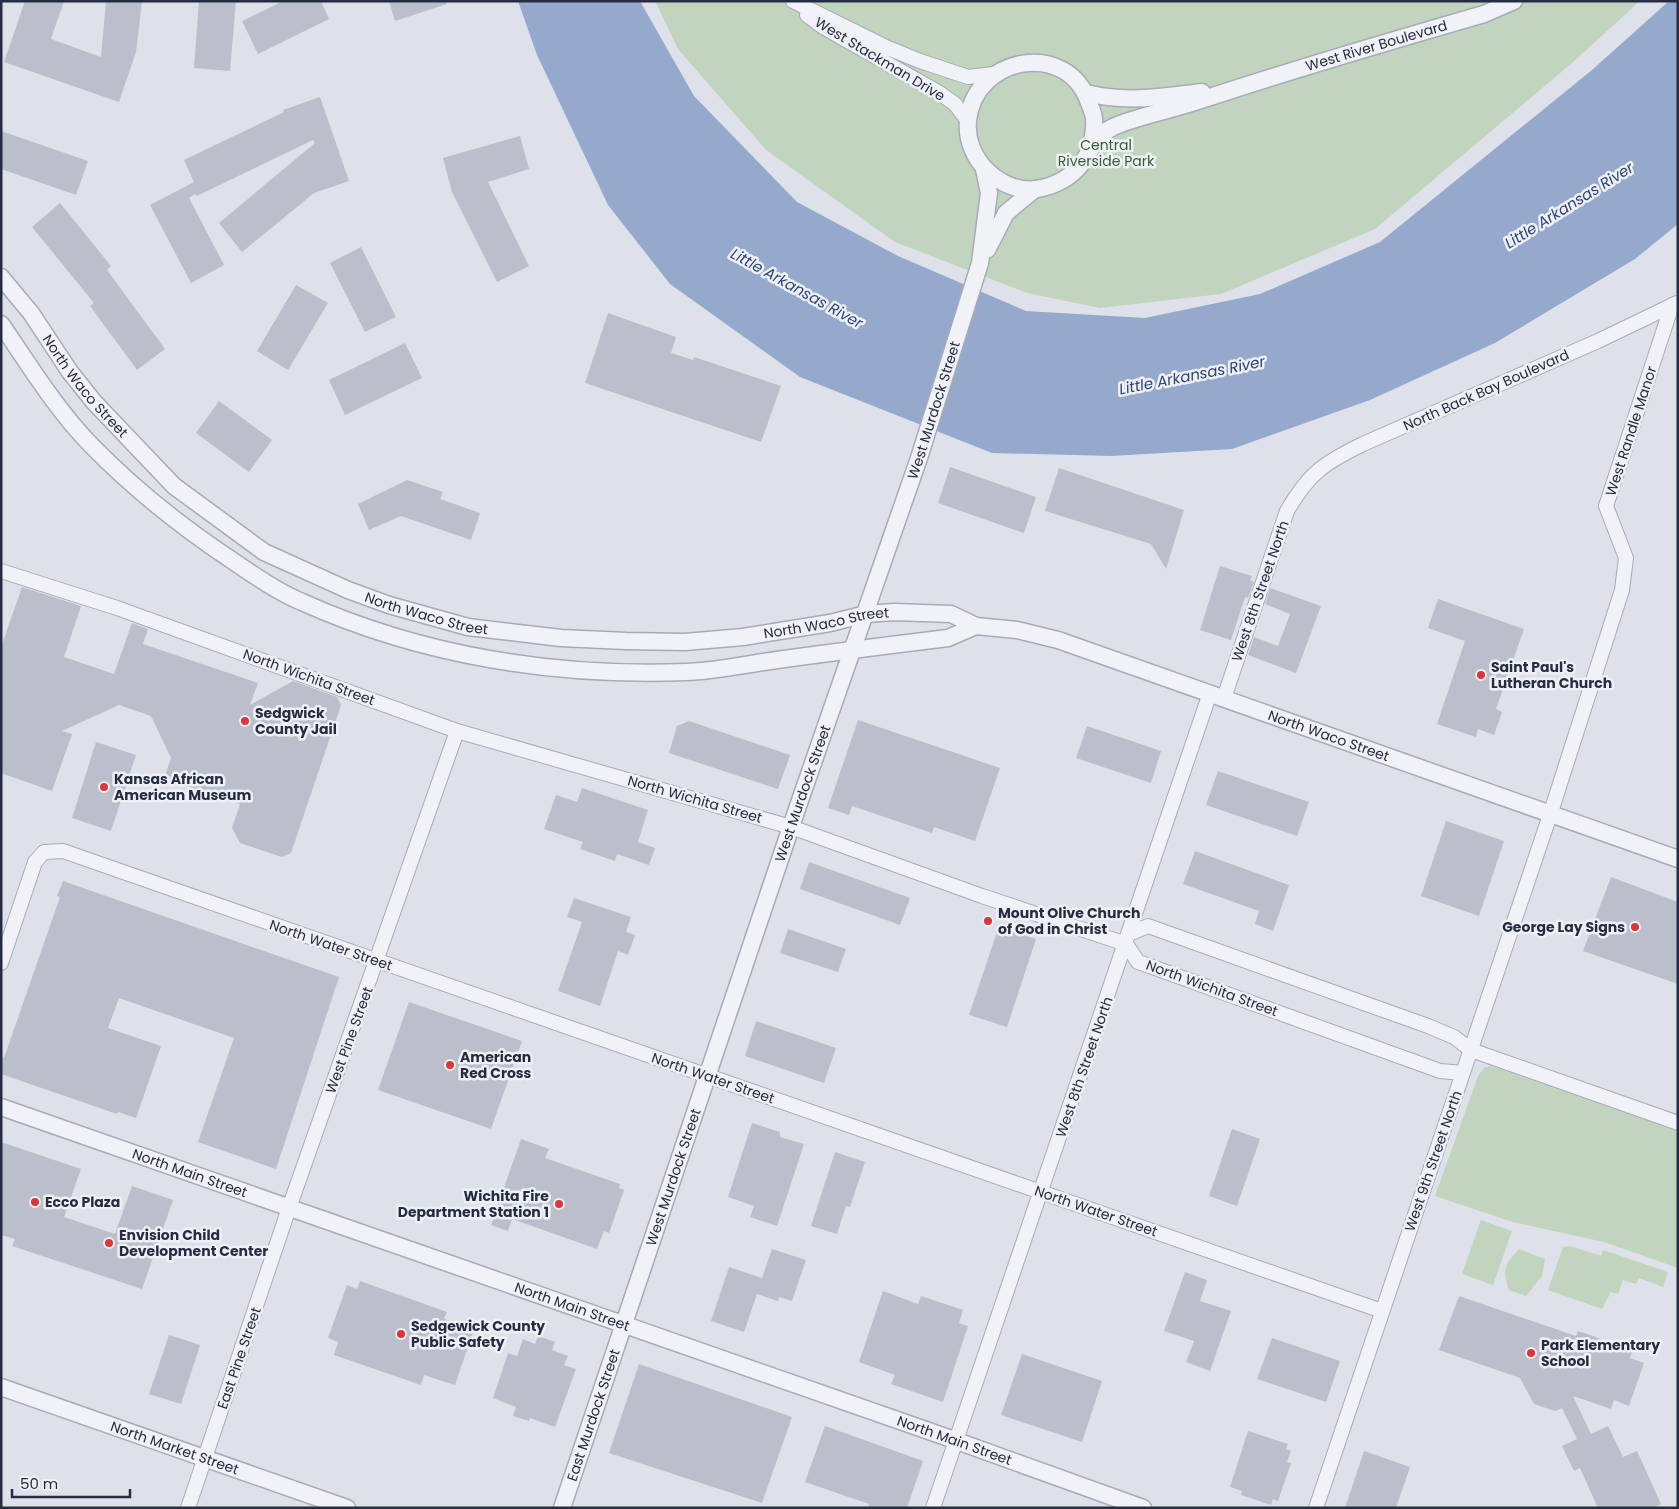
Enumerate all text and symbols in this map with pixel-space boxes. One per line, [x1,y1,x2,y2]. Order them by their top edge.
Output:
street label: West Stackman Drive [811,12,949,106]
street label: West River Boulevard [1303,15,1450,76]
park label: Central Riverside Park [1058,135,1155,171]
water label: Little Arkansas River [1501,157,1638,253]
water label: Little Arkansas River [727,243,867,333]
street label: North Waco Street [38,330,133,442]
street label: West Murdock Street [902,339,965,482]
street label: North Back Bay Boulevard [1400,344,1572,436]
water label: Little Arkansas River [1117,350,1267,399]
street label: West Randle Manor [1601,364,1661,498]
street label: West 8th Street North [1226,518,1294,664]
street label: North Waco Street [362,587,489,639]
street label: North Waco Street [762,602,890,644]
street label: North Wichita Street [240,644,378,710]
place label: Saint Paul's Lutheran Church [1491,657,1612,693]
marker: Saint Paul's Lutheran Church [1475,669,1487,681]
place label: Sedgwick County Jail [255,703,337,739]
street label: North Waco Street [1265,705,1392,766]
marker: Sedgwick County Jail [239,715,251,727]
street label: West Murdock Street [770,722,835,865]
place label: Kansas African American Museum [114,769,251,805]
street label: North Wichita Street [625,770,765,828]
marker: Kansas African American Museum [98,781,110,793]
place label: Mount Olive Church of God in Christ [998,903,1140,939]
street label: North Water Street [267,915,395,975]
marker: Mount Olive Church of God in Christ [982,915,994,927]
place label: George Lay Signs [1502,917,1625,937]
marker: George Lay Signs [1629,921,1641,933]
street label: North Wichita Street [1143,955,1281,1021]
street label: West Pine Street [320,984,378,1096]
street label: West 8th Street North [1050,994,1118,1140]
place label: American Red Cross [460,1047,532,1083]
street label: North Water Street [649,1048,777,1108]
marker: American Red Cross [444,1059,456,1071]
street label: West 9th Street North [1399,1088,1467,1234]
street label: West Murdock Street [641,1106,706,1249]
street label: North Main Street [130,1144,250,1202]
street label: North Water Street [1032,1181,1160,1241]
place label: Wichita Fire Department Station 1 [398,1186,549,1222]
place label: Ecco Plaza [45,1192,120,1212]
marker: Ecco Plaza [29,1196,41,1208]
marker: Wichita Fire Department Station 1 [553,1198,565,1210]
place label: Envision Child Development Center [119,1225,268,1261]
marker: Envision Child Development Center [103,1237,115,1249]
street label: North Main Street [512,1277,632,1336]
street label: East Pine Street [212,1304,266,1412]
place label: Sedgewick County Public Safety [411,1316,545,1352]
marker: Sedgewick County Public Safety [395,1328,407,1340]
place label: Park Elementary School [1541,1335,1660,1371]
street label: East Murdock Street [562,1346,625,1484]
marker: Park Elementary School [1525,1347,1537,1359]
street label: North Main Street [894,1411,1015,1470]
street label: North Market Street [108,1416,241,1479]
scale bar [12,1466,130,1498]
text: 50 m [20,1473,58,1494]

